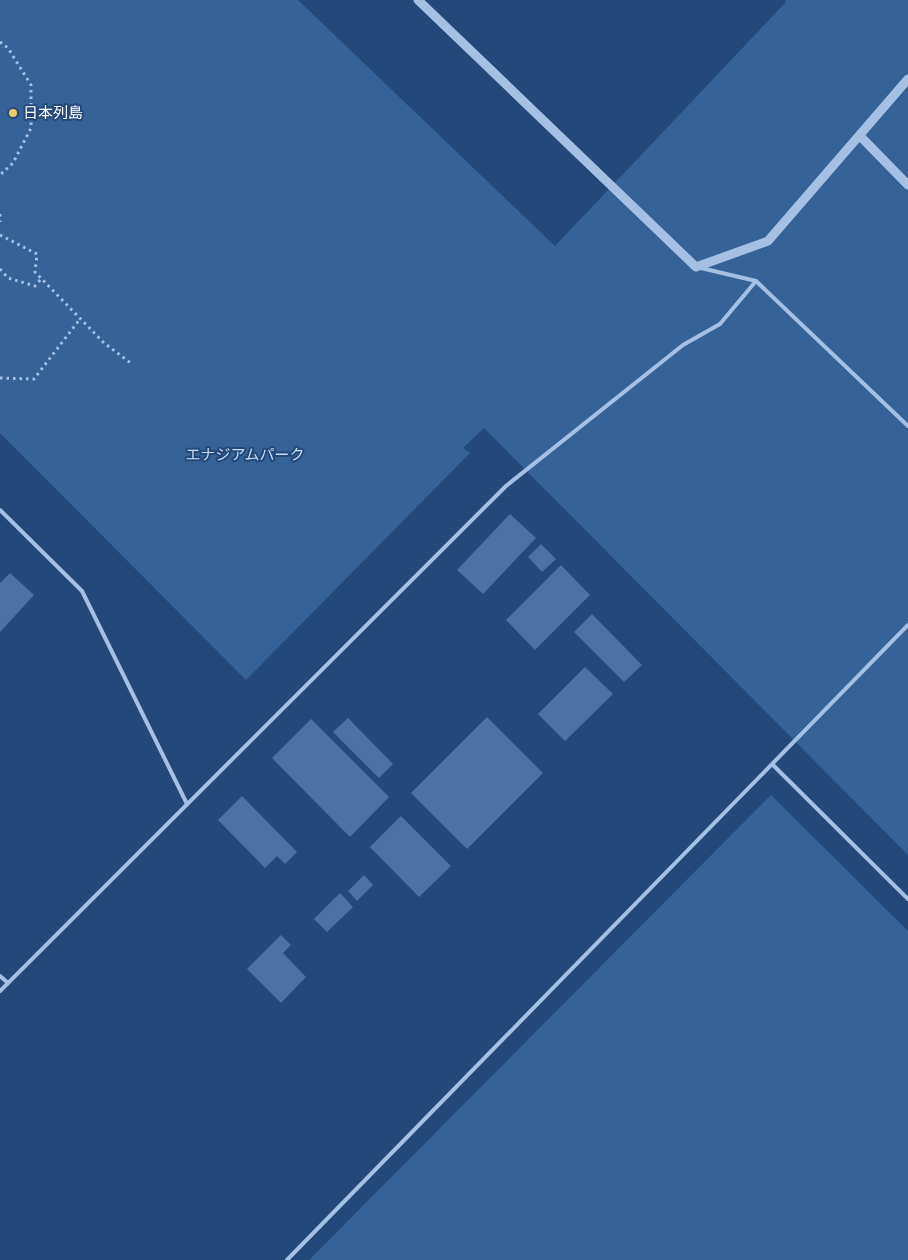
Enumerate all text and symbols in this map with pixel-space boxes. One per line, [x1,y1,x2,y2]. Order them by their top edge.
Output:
place label: 日本列島 [23,104,83,122]
marker: 日本列島 [7,107,19,119]
park label: エナジアムパーク [186,446,304,464]

